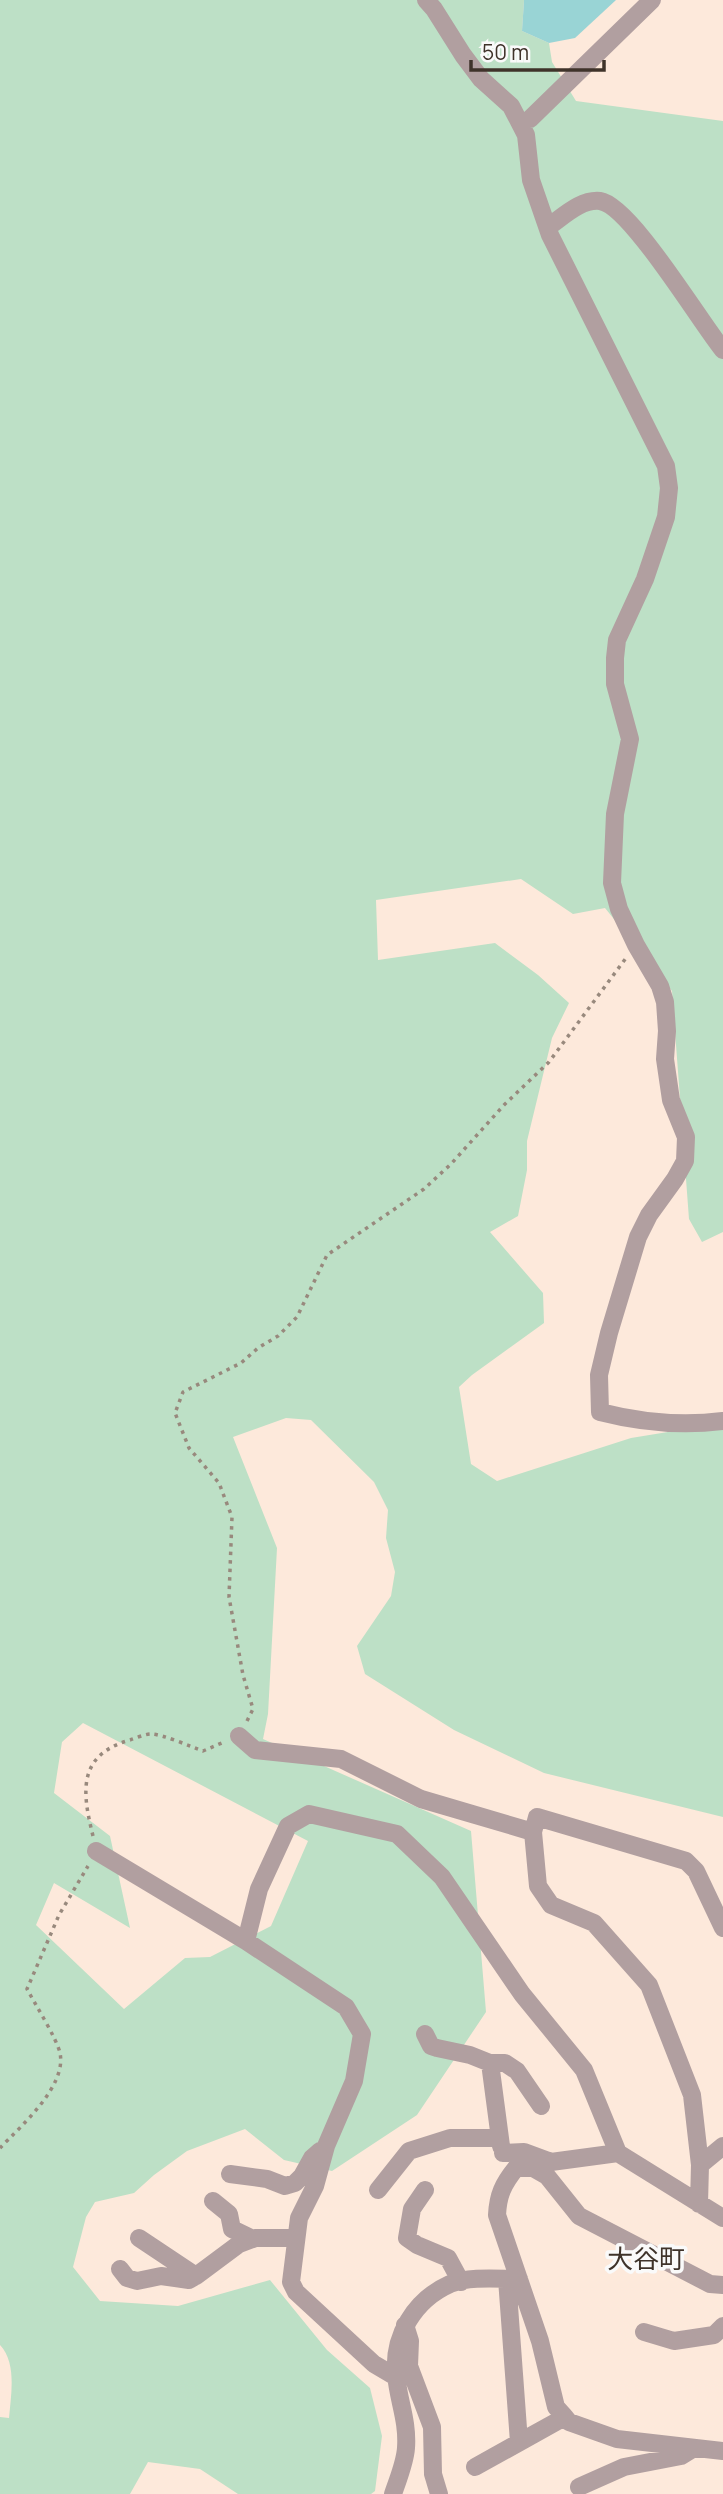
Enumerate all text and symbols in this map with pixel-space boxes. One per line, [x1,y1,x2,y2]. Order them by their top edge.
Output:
scale bar [471,28,604,72]
text: 50 m [482,38,529,66]
district label: 大谷町 [607,2240,685,2276]

